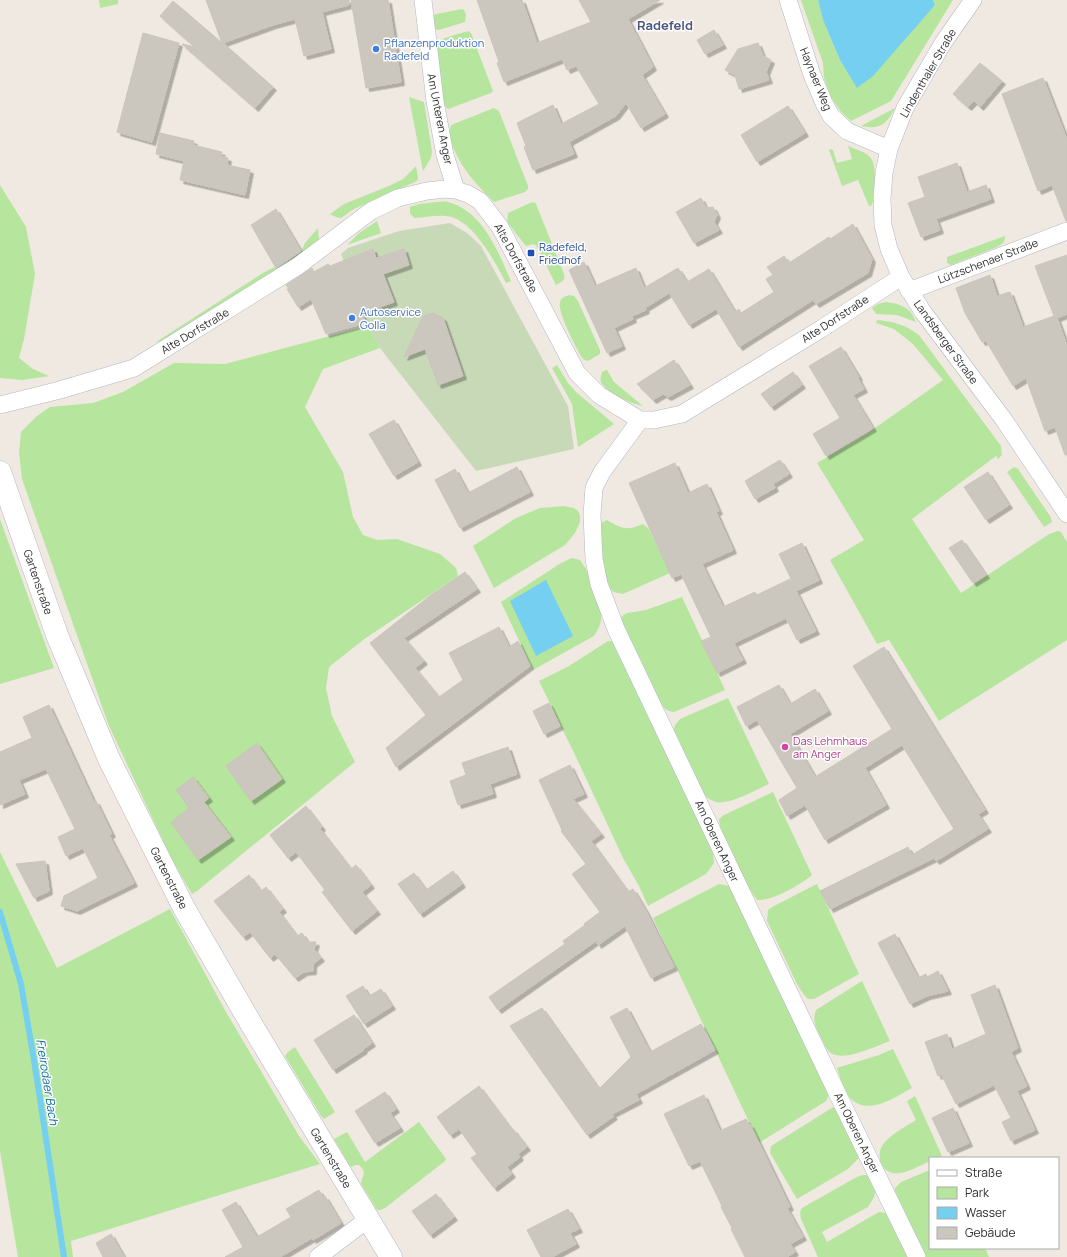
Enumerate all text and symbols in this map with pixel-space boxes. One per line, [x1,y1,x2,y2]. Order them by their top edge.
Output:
district label: Radefeld [637,16,693,34]
street label: Lindenthaler Straße [896,25,959,120]
place label: Pflanzenproduktion Radefeld [384,35,484,63]
marker: Pflanzenproduktion Radefeld [371,44,381,54]
street label: Haynaer Weg [797,45,836,113]
street label: Am Unteren Anger [424,72,457,166]
street label: Alte Dorfstraße [491,220,542,296]
street label: Lützschenaer Straße [935,234,1041,287]
place label: Radefeld, Friedhof [539,239,587,267]
marker: Radefeld, Friedhof [526,248,536,258]
street label: Alte Dorfstraße [798,291,872,346]
street label: Landsberger Straße [911,297,982,387]
street label: Alte Dorfstraße [158,304,232,357]
place label: Autoservice Golla [360,304,421,332]
marker: Autoservice Golla [347,313,357,323]
street label: Gartenstraße [20,547,57,617]
place label: Das Lehmhaus am Anger [793,733,868,761]
marker: Das Lehmhaus am Anger [780,742,790,752]
street label: Am Oberen Anger [692,797,743,884]
street label: Gartenstraße [147,844,192,912]
water label: Freirodaer Bach [32,1038,63,1127]
street label: Am Oberen Anger [831,1090,884,1176]
street label: Gartenstraße [308,1125,356,1191]
legend [929,1157,1059,1249]
text: Straße [965,1164,1002,1181]
text: Park [965,1184,990,1201]
text: Wasser [965,1204,1007,1221]
text: Gebäude [965,1224,1016,1241]

